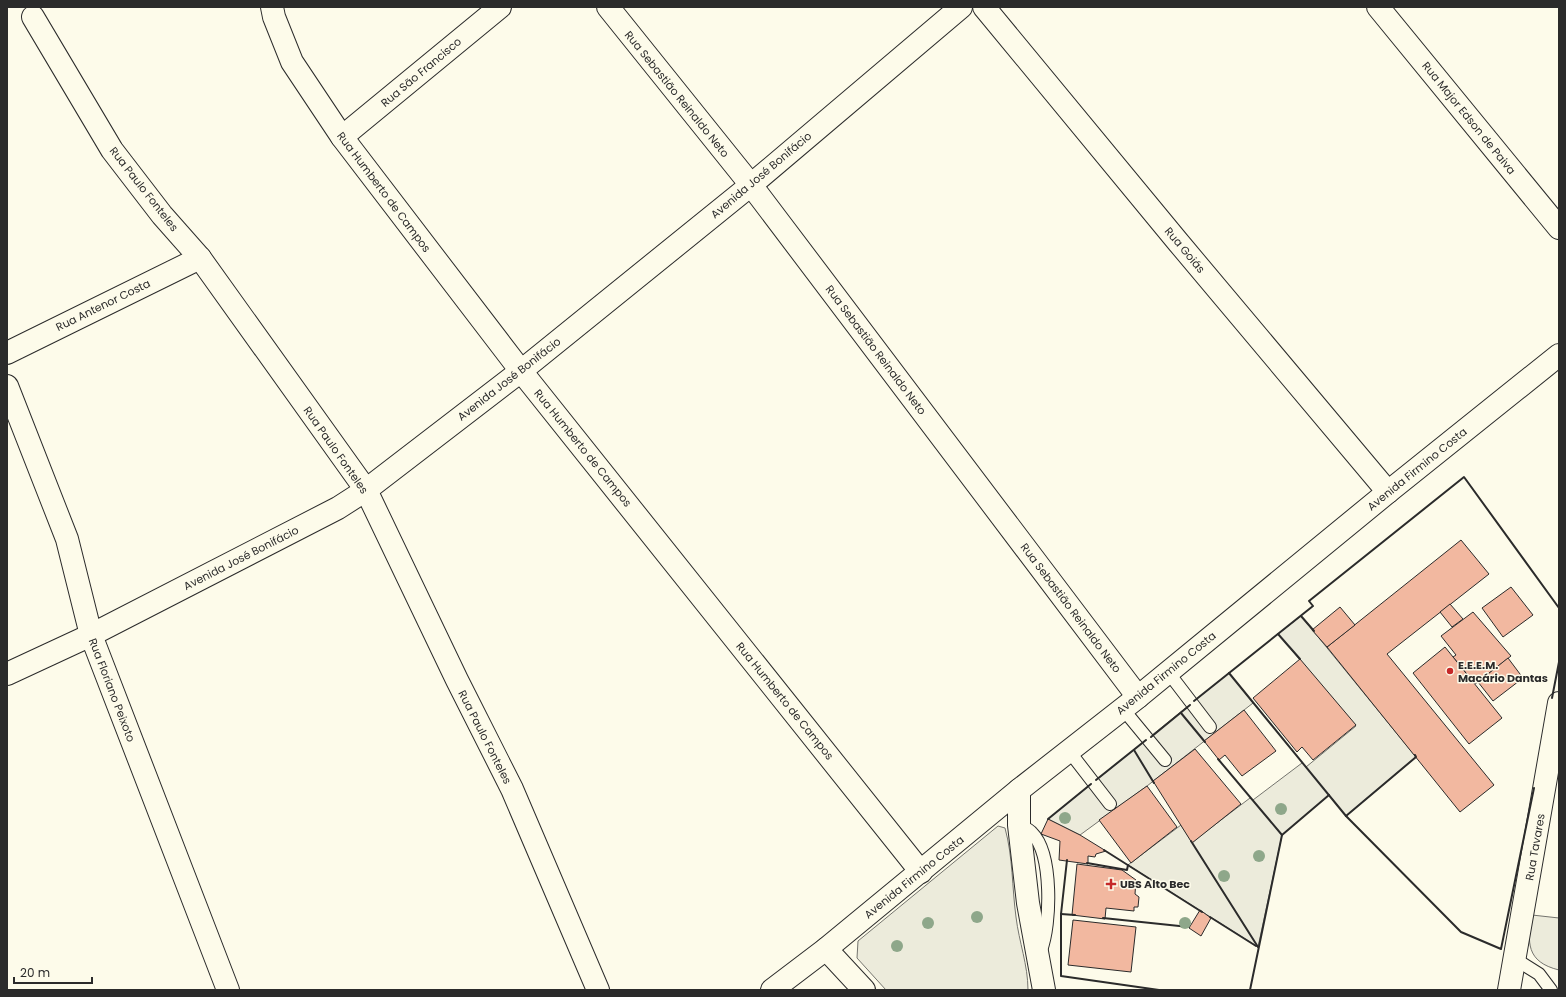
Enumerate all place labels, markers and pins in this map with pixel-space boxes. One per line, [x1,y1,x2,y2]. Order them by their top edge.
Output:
place label: E.E.E.M. Macário Dantas [1458,657,1548,686]
marker: E.E.E.M. Macário Dantas [1445,666,1455,676]
place label: UBS Alto Bec [1120,876,1190,892]
marker: UBS Alto Bec [1105,878,1117,890]

